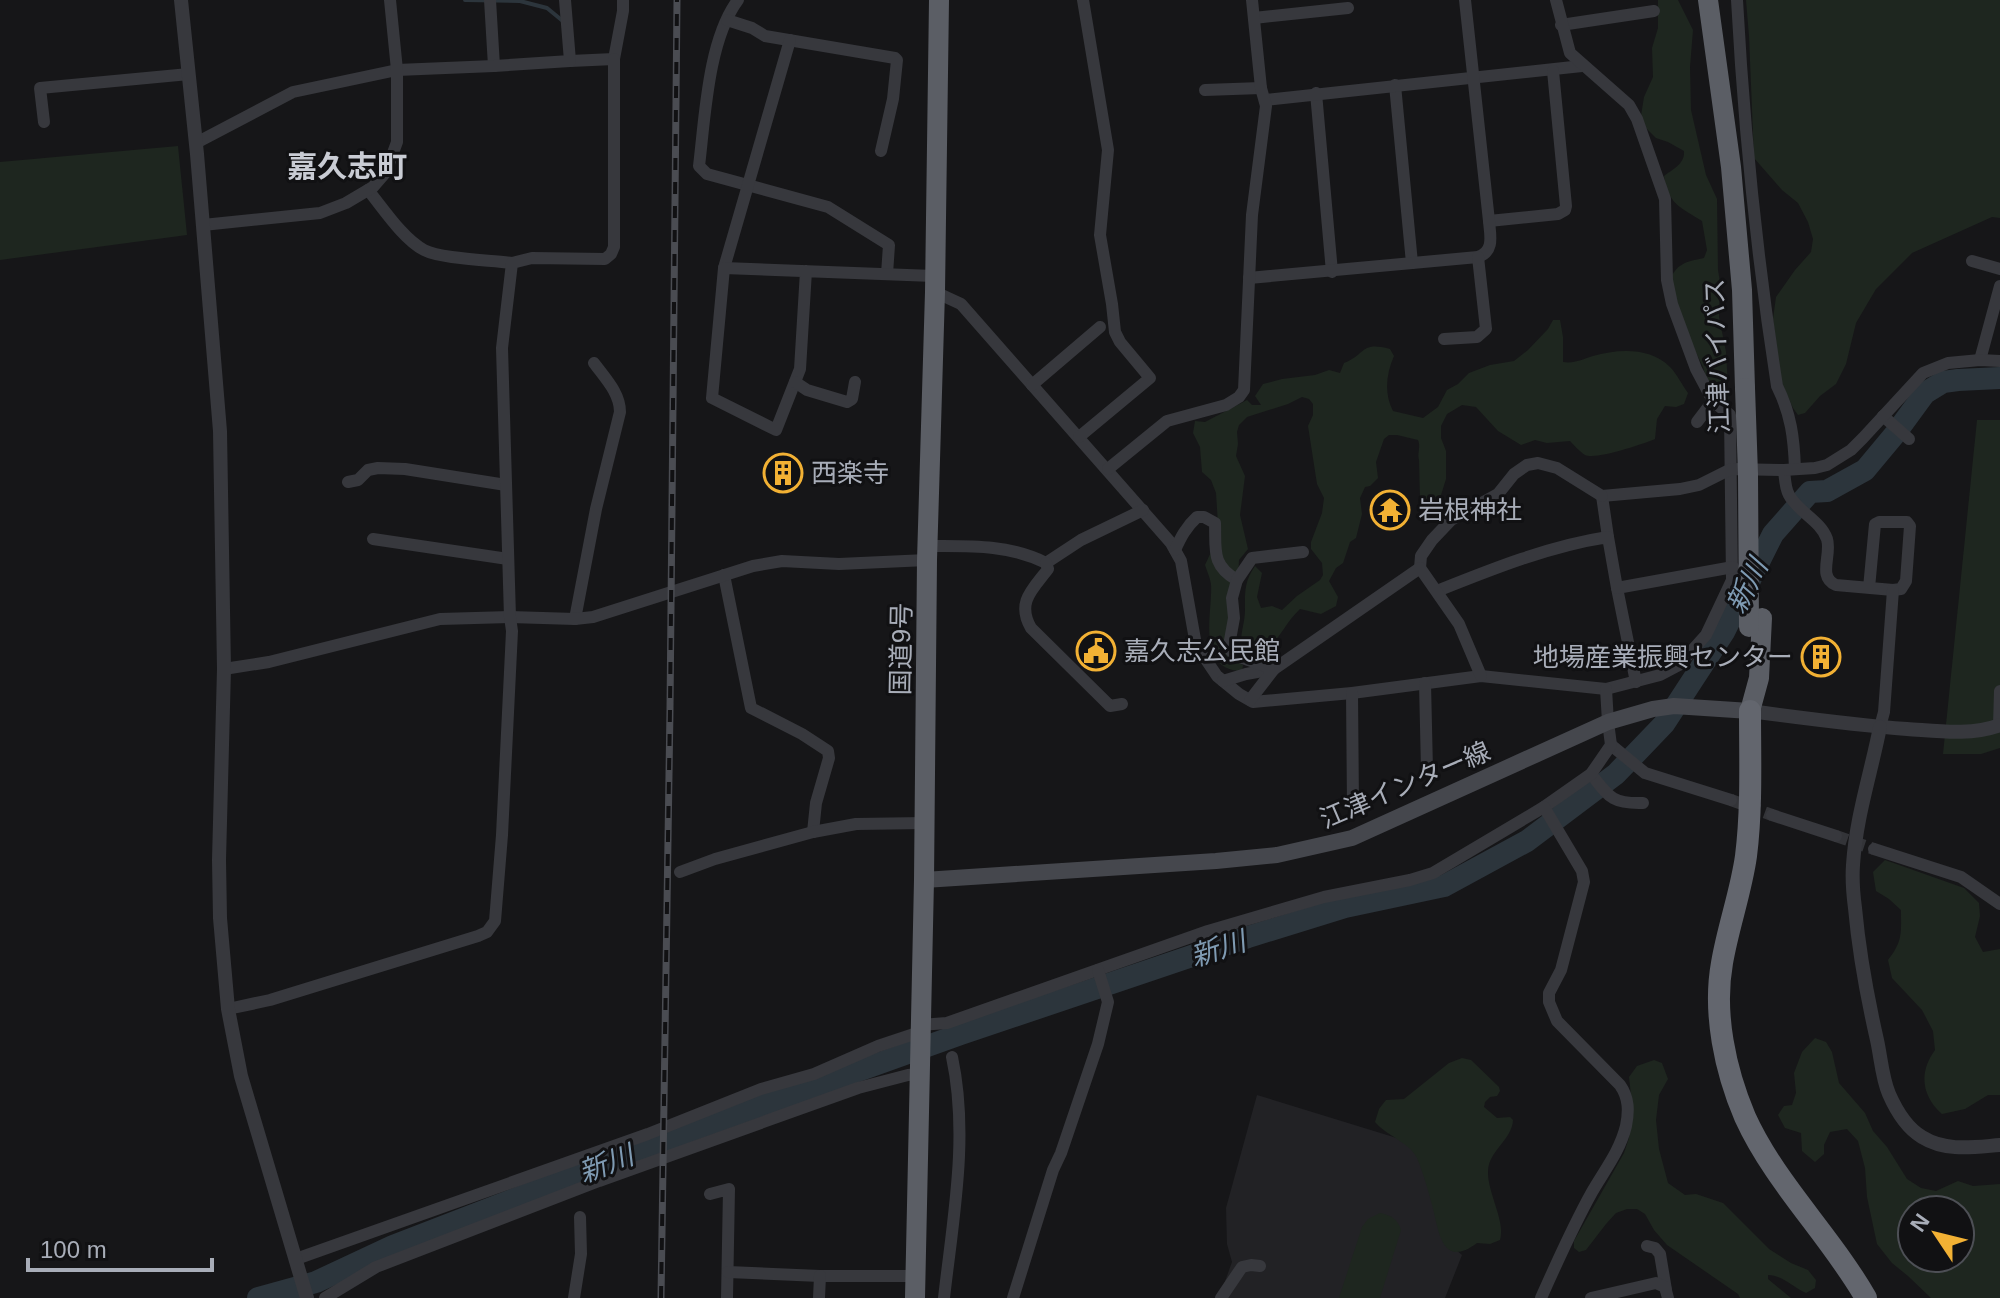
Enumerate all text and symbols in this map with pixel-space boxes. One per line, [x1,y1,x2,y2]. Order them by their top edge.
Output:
district label: 嘉久志町 [287,150,407,183]
street label: 江津バイパス [1699,278,1735,434]
building icon: 西楽寺 [762,452,804,494]
place label: 西楽寺 [811,458,889,488]
temple icon: 岩根神社 [1369,489,1411,531]
place label: 岩根神社 [1418,495,1522,525]
water label: 新川 [1720,551,1775,618]
street label: 国道9号 [885,603,917,695]
public building icon: 嘉久志公民館 [1075,630,1117,672]
place label: 嘉久志公民館 [1124,636,1280,666]
building icon: 地場産業振興センター [1800,636,1842,678]
place label: 地場産業振興センター [1533,642,1793,672]
street label: 江津インター線 [1315,736,1495,834]
water label: 新川 [1187,925,1252,972]
water label: 新川 [574,1138,640,1189]
north arrow [1896,1194,1976,1274]
text: N [1905,1209,1935,1236]
scale bar [28,1222,212,1272]
text: 100 m [40,1236,107,1263]

